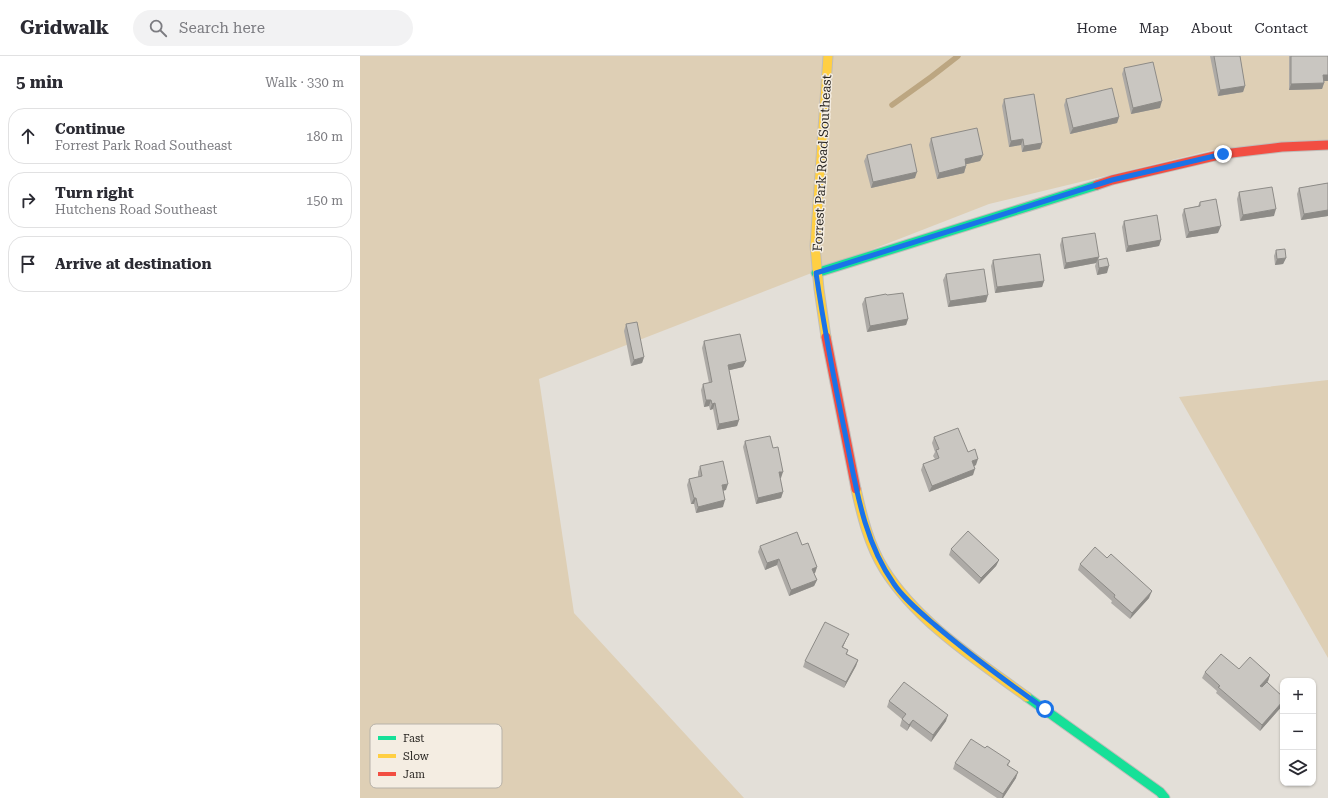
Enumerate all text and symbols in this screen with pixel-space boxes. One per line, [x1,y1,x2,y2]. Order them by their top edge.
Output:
search box [133,10,413,46]
text: Gridwalk [20,16,109,39]
icon: search [147,17,169,39]
text: Search here [179,19,265,37]
text: Home [1076,20,1117,36]
text: Map [1139,20,1169,36]
text: About [1191,20,1233,36]
text: Contact [1255,20,1308,36]
text: 5 min [16,72,63,92]
street label: Forrest Park Road Southeast [810,74,834,252]
text: Walk · 330 m [265,75,344,90]
text: Continue [55,120,125,138]
icon: ahead [17,125,39,147]
text: 180 m [306,129,343,144]
text: Forrest Park Road Southeast [55,138,232,153]
route end [1214,145,1232,163]
text: Turn right [55,184,134,202]
icon: right [17,189,39,211]
text: 150 m [306,193,343,208]
text: Hutchens Road Southeast [55,202,217,217]
icon: arrive [17,253,39,275]
text: Arrive at destination [55,255,211,273]
map controls [1280,678,1316,786]
button: + [1280,678,1316,714]
route start [1036,700,1054,718]
button: − [1280,714,1316,750]
legend [370,724,502,788]
text: Fast [403,732,424,745]
text: Slow [403,750,430,763]
button: layers [1280,750,1316,786]
text: Jam [403,768,425,781]

